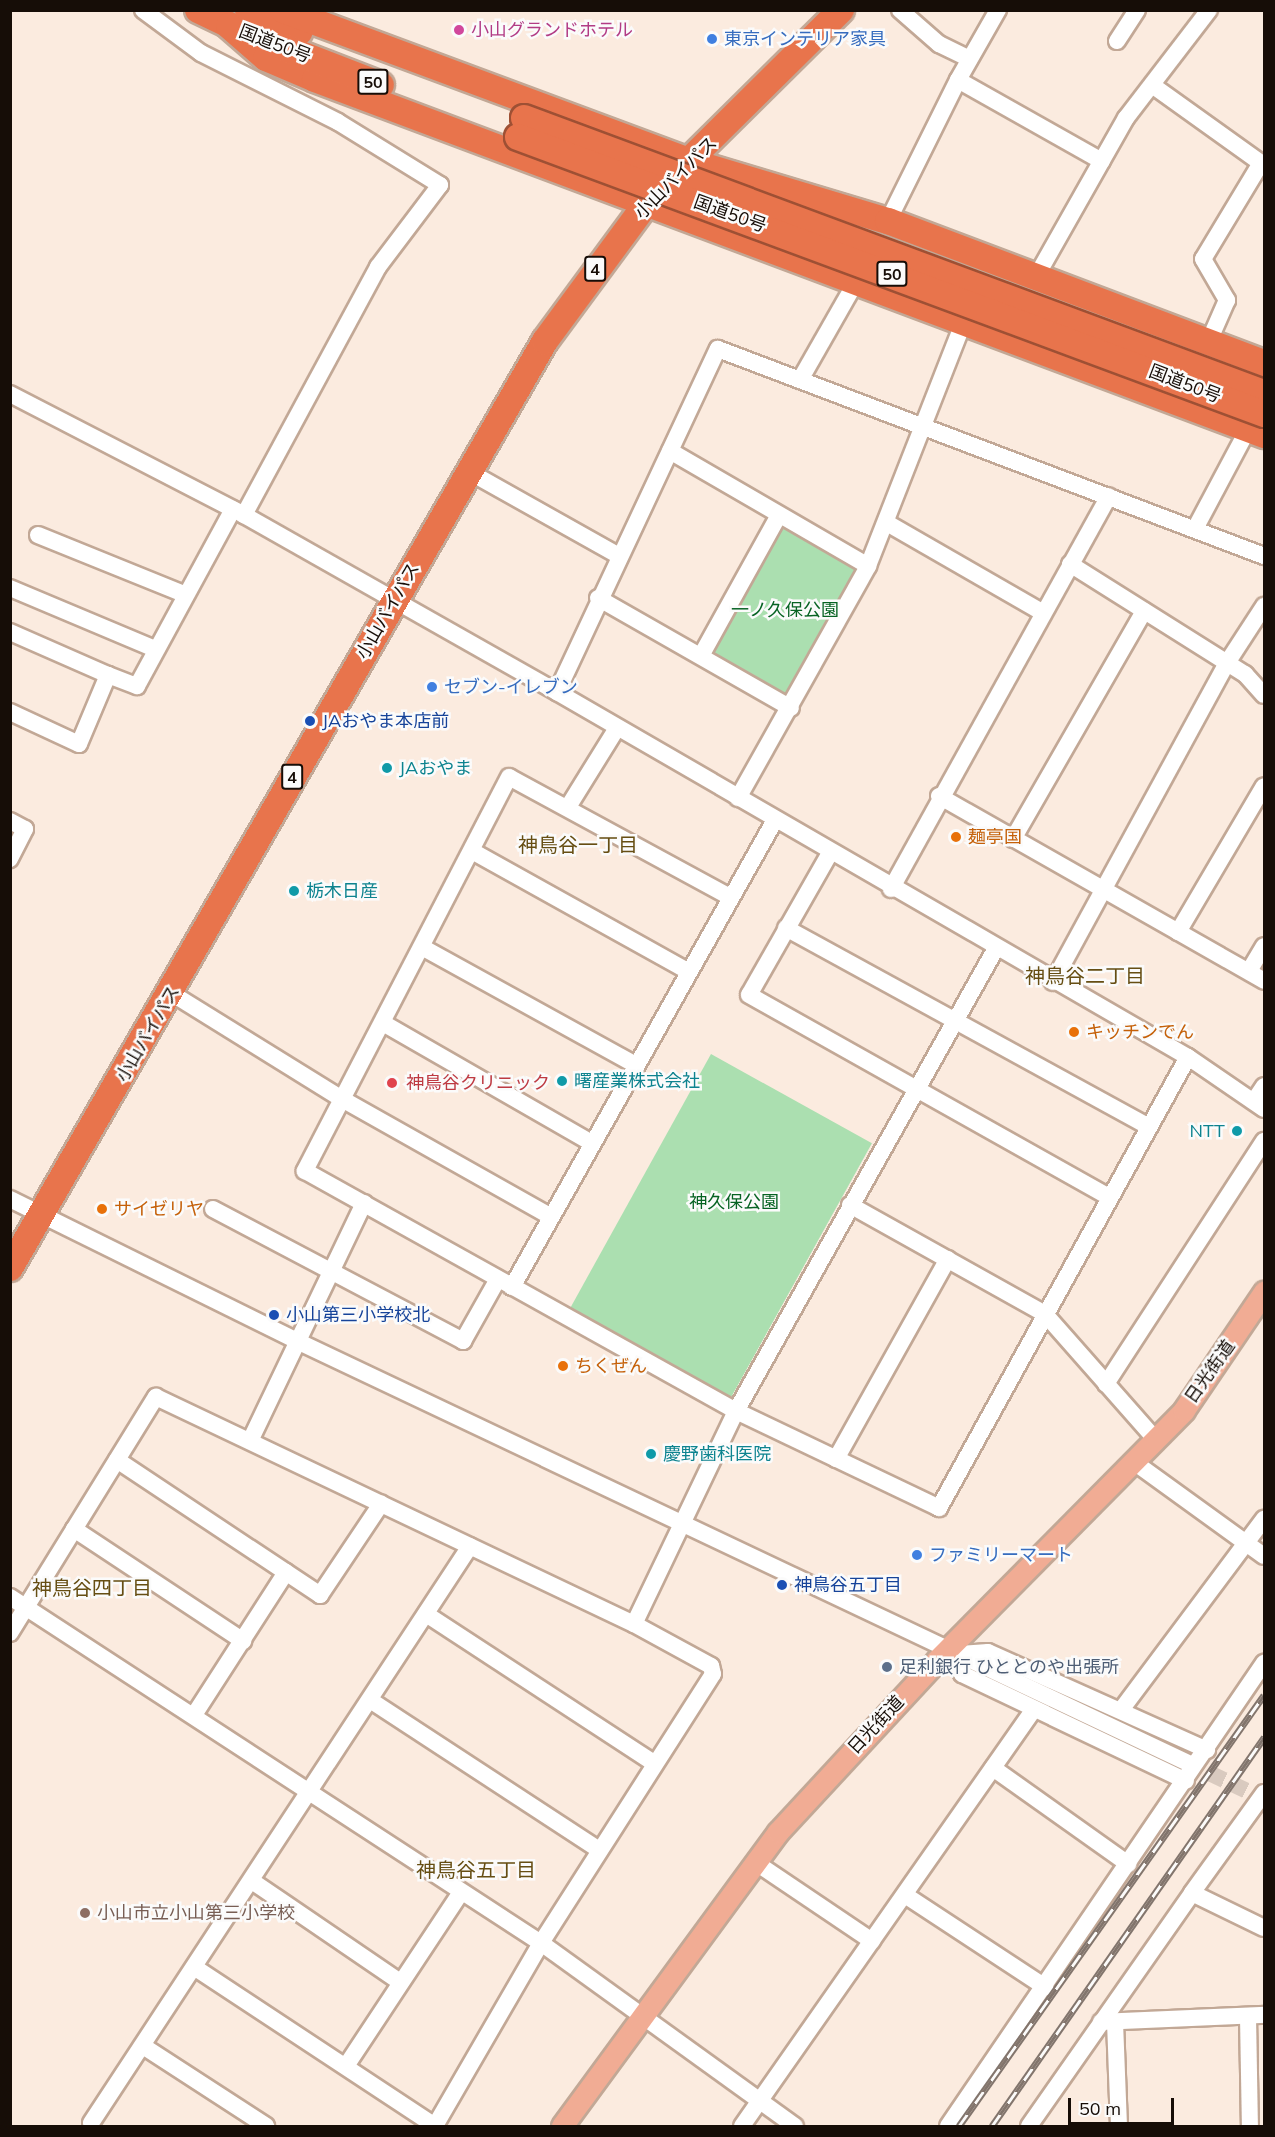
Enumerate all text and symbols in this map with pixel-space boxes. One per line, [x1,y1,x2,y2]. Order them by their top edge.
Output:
place label: 小山グランドホテル [471,19,633,41]
street label: 国道50号 [236,20,314,68]
marker: 小山グランドホテル [452,23,466,37]
place label: 東京インテリア家具 [724,28,886,50]
marker: 東京インテリア家具 [705,32,719,46]
road number: 50 [356,69,389,95]
street label: 小山バイパス [630,132,722,224]
street label: 国道50号 [691,191,769,237]
road number: 4 [583,256,607,282]
road number: 50 [876,261,908,287]
street label: 国道50号 [1146,360,1224,408]
street label: 小山バイパス [352,559,424,663]
park label: 一ノ久保公園 [731,599,839,621]
place label: セブン-イレブン [444,676,578,698]
marker: セブン-イレブン [425,680,439,694]
place label: JAおやま本店前 [322,710,449,732]
marker: JAおやま本店前 [303,714,317,728]
place label: JAおやま [399,757,472,779]
marker: JAおやま [380,761,394,775]
road number: 4 [280,764,304,790]
place label: 麺亭国 [968,826,1022,848]
marker: 麺亭国 [949,830,963,844]
district label: 神鳥谷一丁目 [518,832,638,856]
place label: 栃木日産 [306,880,378,902]
marker: 栃木日産 [287,884,301,898]
district label: 神鳥谷二丁目 [1025,963,1145,987]
street label: 小山バイパス [112,982,184,1086]
place label: キッチンでん [1086,1021,1194,1043]
marker: キッチンでん [1067,1025,1081,1039]
place label: 曙産業株式会社 [574,1070,700,1092]
place label: 神鳥谷クリニック [406,1072,550,1094]
marker: 神鳥谷クリニック [383,1074,401,1092]
marker: 曙産業株式会社 [555,1074,569,1088]
place label: NTT [1190,1120,1225,1142]
marker: NTT [1230,1124,1244,1138]
park label: 神久保公園 [689,1191,779,1213]
place label: サイゼリヤ [114,1198,204,1220]
marker: サイゼリヤ [95,1202,109,1216]
place label: 小山第三小学校北 [286,1304,430,1326]
marker: 小山第三小学校北 [267,1308,281,1322]
street label: 日光街道 [1181,1336,1239,1408]
place label: ちくぜん [575,1355,647,1377]
marker: ちくぜん [556,1359,570,1373]
place label: 慶野歯科医院 [663,1443,771,1465]
marker: 慶野歯科医院 [644,1447,658,1461]
place label: ファミリーマート [929,1544,1073,1566]
marker: ファミリーマート [910,1548,924,1562]
place label: 神鳥谷五丁目 [794,1574,902,1596]
district label: 神鳥谷四丁目 [32,1575,152,1599]
marker: 神鳥谷五丁目 [775,1578,789,1592]
place label: 足利銀行 ひととのや出張所 [899,1656,1120,1678]
marker: 足利銀行 ひととのや出張所 [880,1660,894,1674]
street label: 日光街道 [844,1691,908,1759]
district label: 神鳥谷五丁目 [416,1857,536,1881]
place label: 小山市立小山第三小学校 [97,1902,295,1924]
marker: 小山市立小山第三小学校 [78,1906,92,1920]
scale bar [1071,2086,1178,2124]
text: 50 m [1079,2097,1121,2120]

